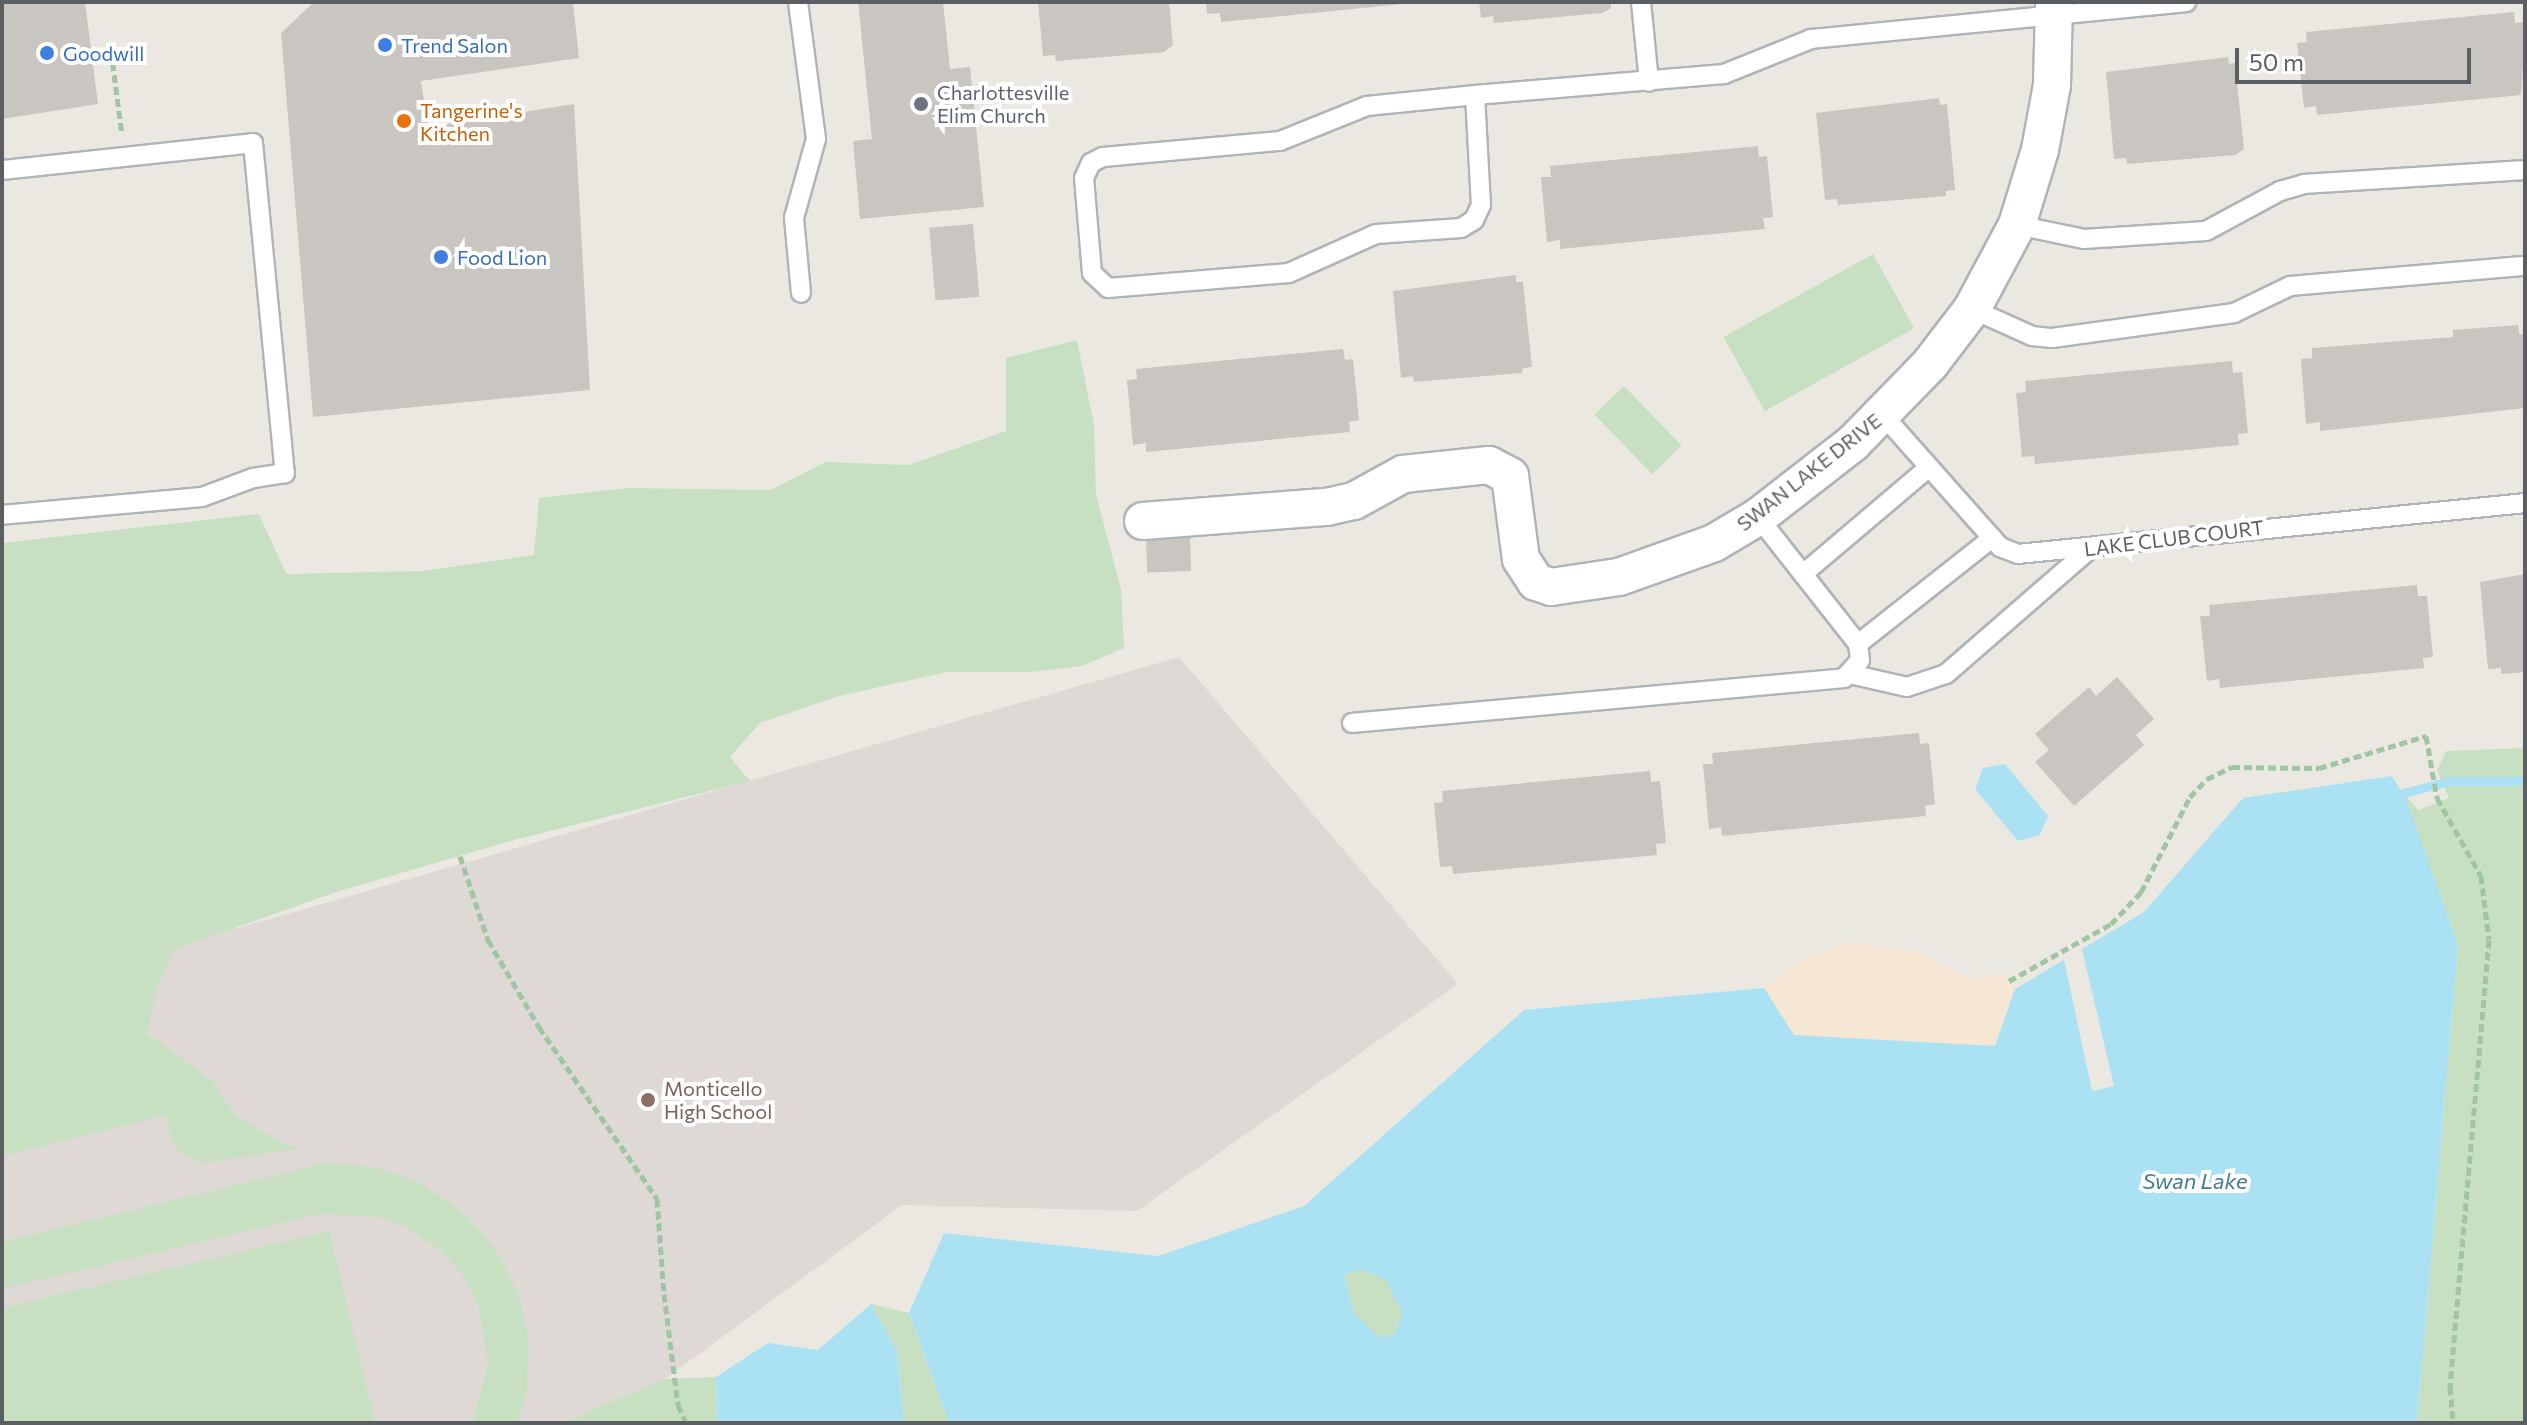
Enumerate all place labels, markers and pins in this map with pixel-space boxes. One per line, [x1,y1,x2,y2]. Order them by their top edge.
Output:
place label: Trend Salon [401,33,508,57]
marker: Trend Salon [376,36,394,54]
place label: Goodwill [63,41,144,65]
marker: Goodwill [38,44,56,62]
place label: Charlottesville Elim Church [937,80,1069,127]
marker: Charlottesville Elim Church [912,95,930,113]
place label: Tangerine's Kitchen [420,98,522,145]
marker: Tangerine's Kitchen [395,112,413,130]
place label: Food Lion [457,245,547,269]
marker: Food Lion [432,248,450,266]
place label: Monticello High School [664,1076,772,1123]
marker: Monticello High School [639,1091,657,1109]

